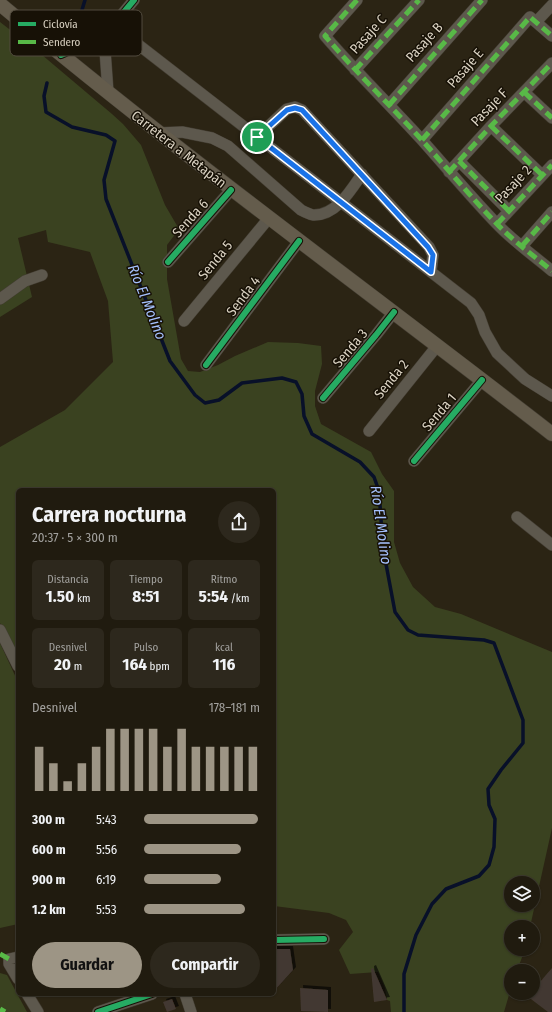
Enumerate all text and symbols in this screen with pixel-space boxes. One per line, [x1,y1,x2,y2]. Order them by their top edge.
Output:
legend [10,10,142,56]
street label: Pasaje C [346,11,390,57]
text: Ciclovía [43,18,78,31]
street label: Pasaje B [402,19,447,66]
text: Sendero [43,36,81,49]
street label: Pasaje E [444,45,487,91]
street label: Pasaje F [467,85,511,130]
street label: Carretera a Metapán [128,107,230,192]
pin [240,120,274,154]
icon: arrive [246,126,268,148]
street label: Pasaje 2 [492,162,535,207]
street label: Senda 6 [169,196,212,241]
street label: Senda 5 [195,237,236,283]
water label: Río El Molino [124,262,170,342]
street label: Senda 4 [223,273,264,320]
street label: Senda 3 [329,326,371,371]
street label: Senda 2 [371,356,412,402]
street label: Senda 1 [419,390,460,435]
water label: Río El Molino [367,484,395,566]
text: Carrera nocturna [32,501,186,528]
button: share [218,501,260,543]
text: 20:37 · 5 × 300 m [32,530,118,545]
text: Distancia [47,573,89,586]
text: Tiempo [129,573,163,586]
text: Ritmo [211,573,237,586]
text: 1.50 [45,586,74,607]
text: 8:51 [132,586,160,607]
text: 5:54 [199,586,228,607]
text: km [74,592,91,605]
text: /km [228,592,249,605]
text: Desnivel [49,641,87,654]
text: Pulso [134,641,158,654]
text: kcal [215,641,233,654]
text: 20 [54,654,71,675]
text: 164 [122,654,147,675]
text: 116 [213,654,235,675]
text: m [71,660,82,673]
text: bpm [147,660,170,673]
text: Desnivel [32,700,77,715]
text: 178–181 m [209,700,260,715]
text: 300 m [32,812,65,827]
text: 5:43 [96,812,117,827]
text: 600 m [32,842,66,857]
text: 5:56 [96,842,117,857]
text: 900 m [32,872,66,887]
text: 6:19 [96,872,116,887]
map controls [504,876,540,1000]
button: layers [504,876,540,912]
text: 1.2 km [32,902,66,917]
text: 5:53 [96,902,117,917]
button: + [504,920,540,956]
button: Guardar [32,942,142,988]
button: Compartir [150,942,260,988]
button: − [504,964,540,1000]

